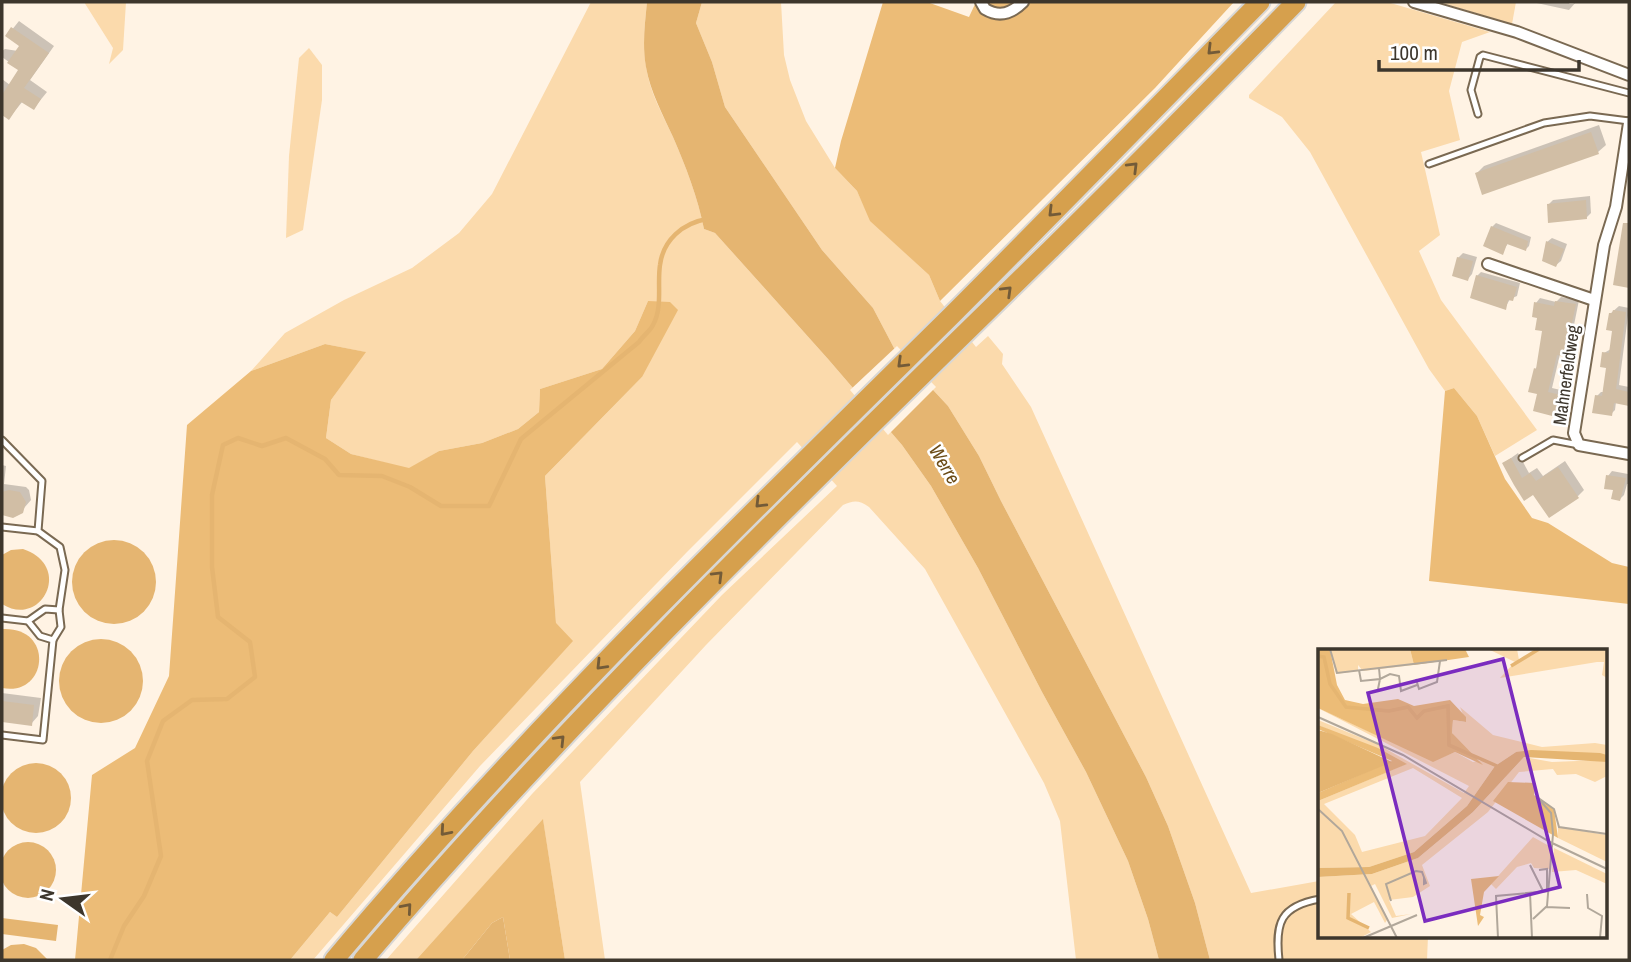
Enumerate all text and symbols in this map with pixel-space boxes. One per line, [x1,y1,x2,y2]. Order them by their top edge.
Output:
scale bar [1379,28,1578,72]
text: 100 m [1390,38,1438,67]
one-way arrow [1208,42,1221,55]
one-way arrow [1125,162,1138,175]
one-way arrow [1048,204,1061,217]
one-way arrow [999,286,1012,299]
street label: Mahnerfeldweg [1547,323,1586,427]
one-way arrow [898,354,911,367]
water label: Werre [923,439,967,489]
one-way arrow [756,494,769,507]
one-way arrow [710,572,722,584]
inset map [1318,649,1606,937]
one-way arrow [596,657,609,670]
one-way arrow [551,735,564,748]
one-way arrow [441,823,454,836]
north arrow [28,864,98,934]
text: N [33,886,60,903]
one-way arrow [399,904,411,917]

